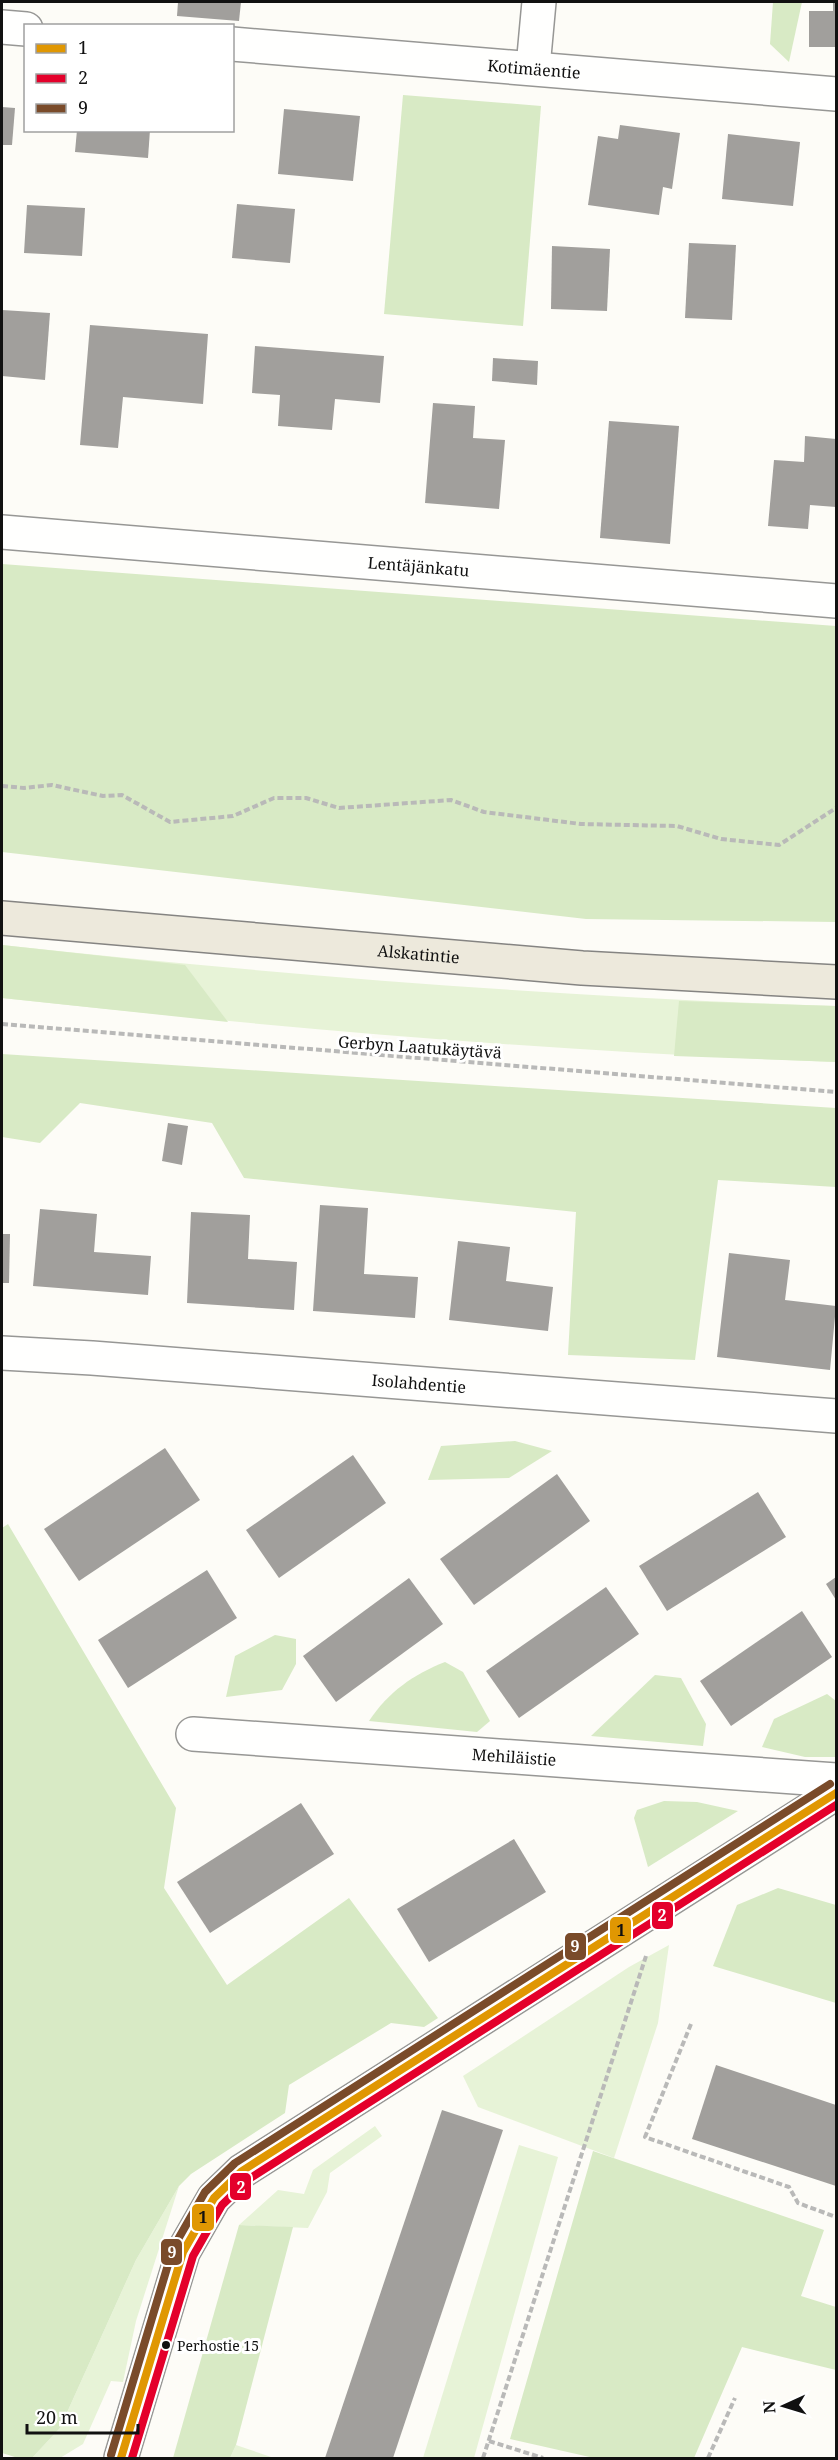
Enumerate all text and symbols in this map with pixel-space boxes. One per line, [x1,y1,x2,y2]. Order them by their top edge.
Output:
legend [24,24,234,132]
text: 1 [78,35,88,59]
street label: Kotimäentie [487,54,581,84]
text: 2 [78,65,88,89]
text: 9 [78,95,88,119]
street label: Lentäjänkatu [367,551,470,582]
street label: Alskatintie [377,939,460,968]
street label: Gerbyn Laatukäytävä [337,1030,503,1064]
street label: Isolahdentie [371,1369,467,1398]
street label: Mehiläistie [471,1743,557,1771]
line badge: 2 [651,1901,674,1930]
text: 2 [657,1904,667,1926]
line badge: 1 [609,1916,632,1944]
text: 1 [616,1919,626,1941]
line badge: 9 [564,1932,587,1961]
text: 9 [570,1935,580,1957]
line badge: 2 [229,2172,252,2201]
text: 2 [236,2176,246,2198]
line badge: 1 [191,2203,215,2232]
text: 1 [198,2206,208,2228]
line badge: 9 [160,2238,183,2266]
text: 9 [167,2241,177,2263]
place label: Perhostie 15 [177,2336,259,2355]
marker: Perhostie 15 [160,2339,172,2351]
north arrow [754,2376,814,2436]
scale bar [27,2397,138,2435]
text: N [758,2400,780,2414]
text: 20 m [36,2405,78,2429]

